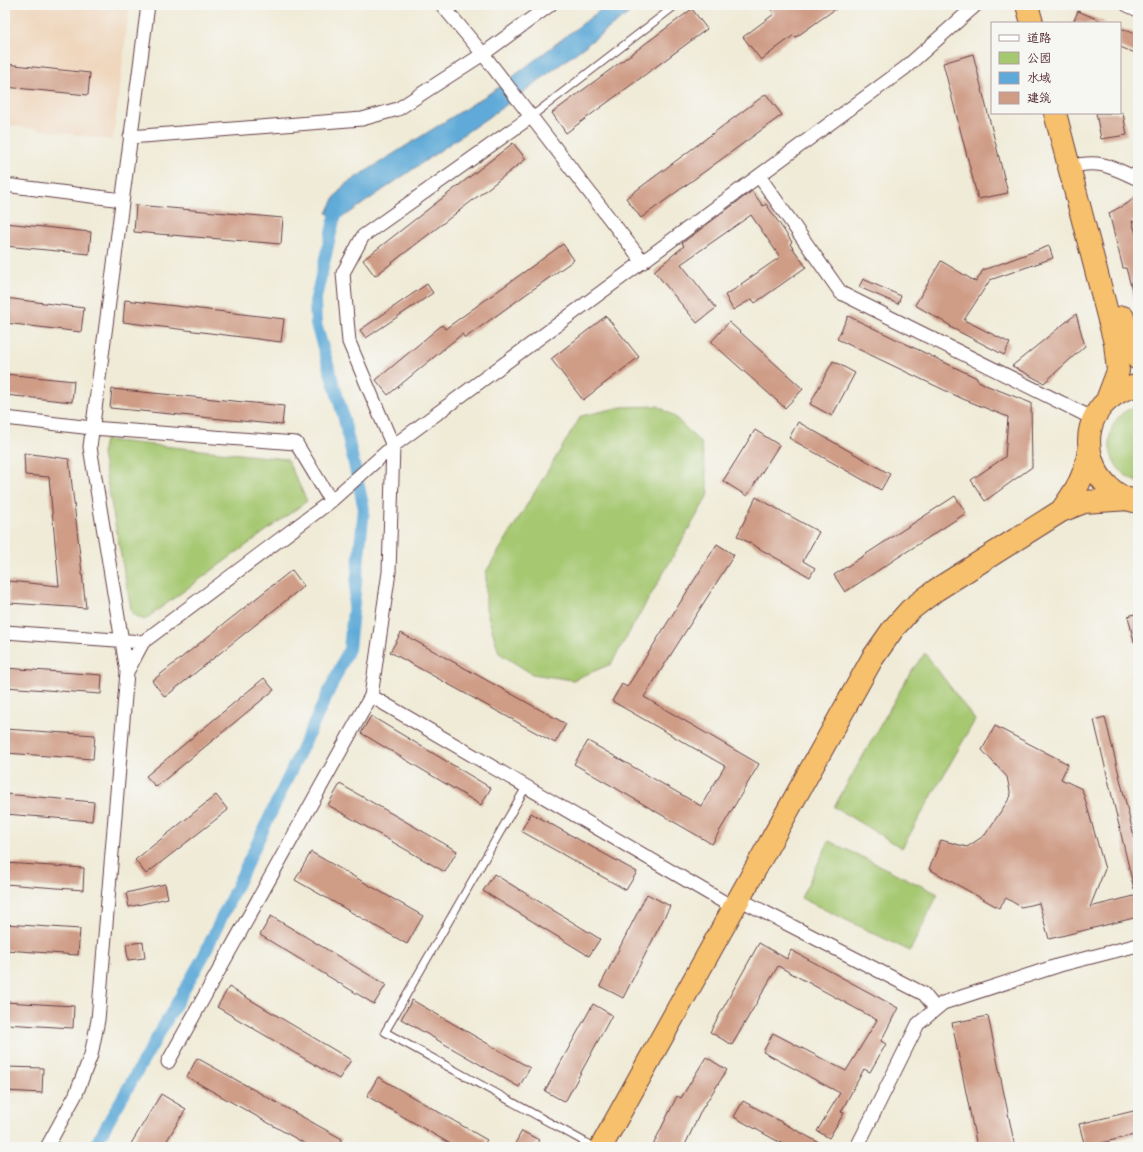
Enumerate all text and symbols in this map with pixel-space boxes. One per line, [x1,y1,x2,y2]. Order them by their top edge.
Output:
legend [991,22,1121,114]
text: 道路 [1027,28,1051,46]
text: 公园 [1027,48,1051,66]
text: 水域 [1027,68,1051,86]
text: 建筑 [1027,88,1051,106]

